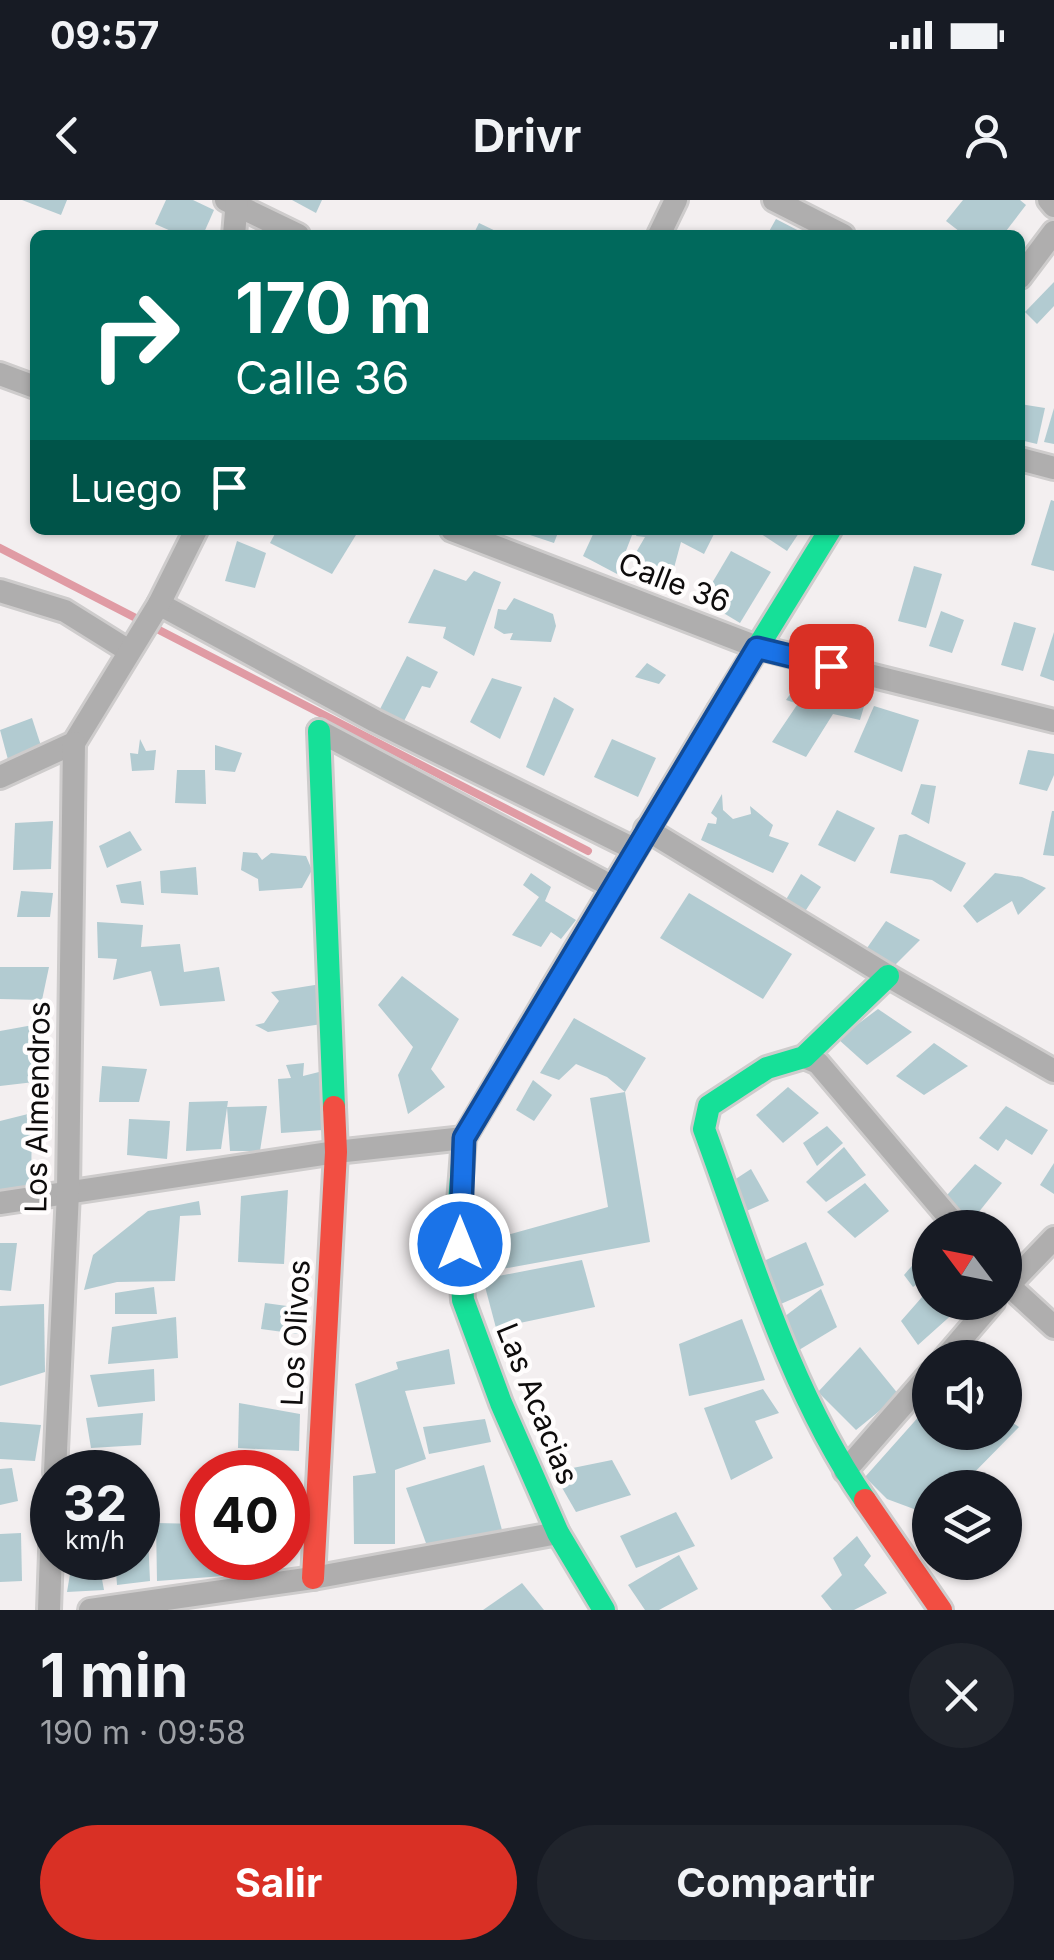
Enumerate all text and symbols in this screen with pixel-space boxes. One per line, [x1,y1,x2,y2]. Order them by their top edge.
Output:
text: 09:57 [50,12,159,58]
icon: back [40,108,95,163]
text: Drivr [473,108,581,163]
icon: person [959,108,1014,163]
text: 170 m [235,265,432,350]
icon: right [70,270,200,400]
text: Calle 36 [235,350,410,405]
icon: arrive [202,460,257,515]
text: Luego [70,465,182,511]
street label: Calle 36 [614,544,735,620]
pin [789,624,874,709]
icon: arrive [804,639,859,694]
street label: Los Almendros [17,1001,57,1213]
position arrow [408,1192,512,1296]
north arrow [912,1210,1022,1320]
map controls [912,1210,1022,1580]
street label: Los Olivos [273,1259,317,1407]
street label: Las Acacias [489,1318,586,1489]
button: sound [912,1340,1022,1450]
speed limit sign: 40 [180,1450,310,1580]
button: layers [912,1470,1022,1580]
text: 32 [63,1473,127,1533]
text: km/h [65,1525,125,1555]
text: 1 min [40,1639,188,1711]
button: close [909,1643,1014,1748]
text: 190 m · 09:58 [40,1713,246,1752]
button: Salir [40,1825,517,1940]
button: Compartir [537,1825,1014,1940]

